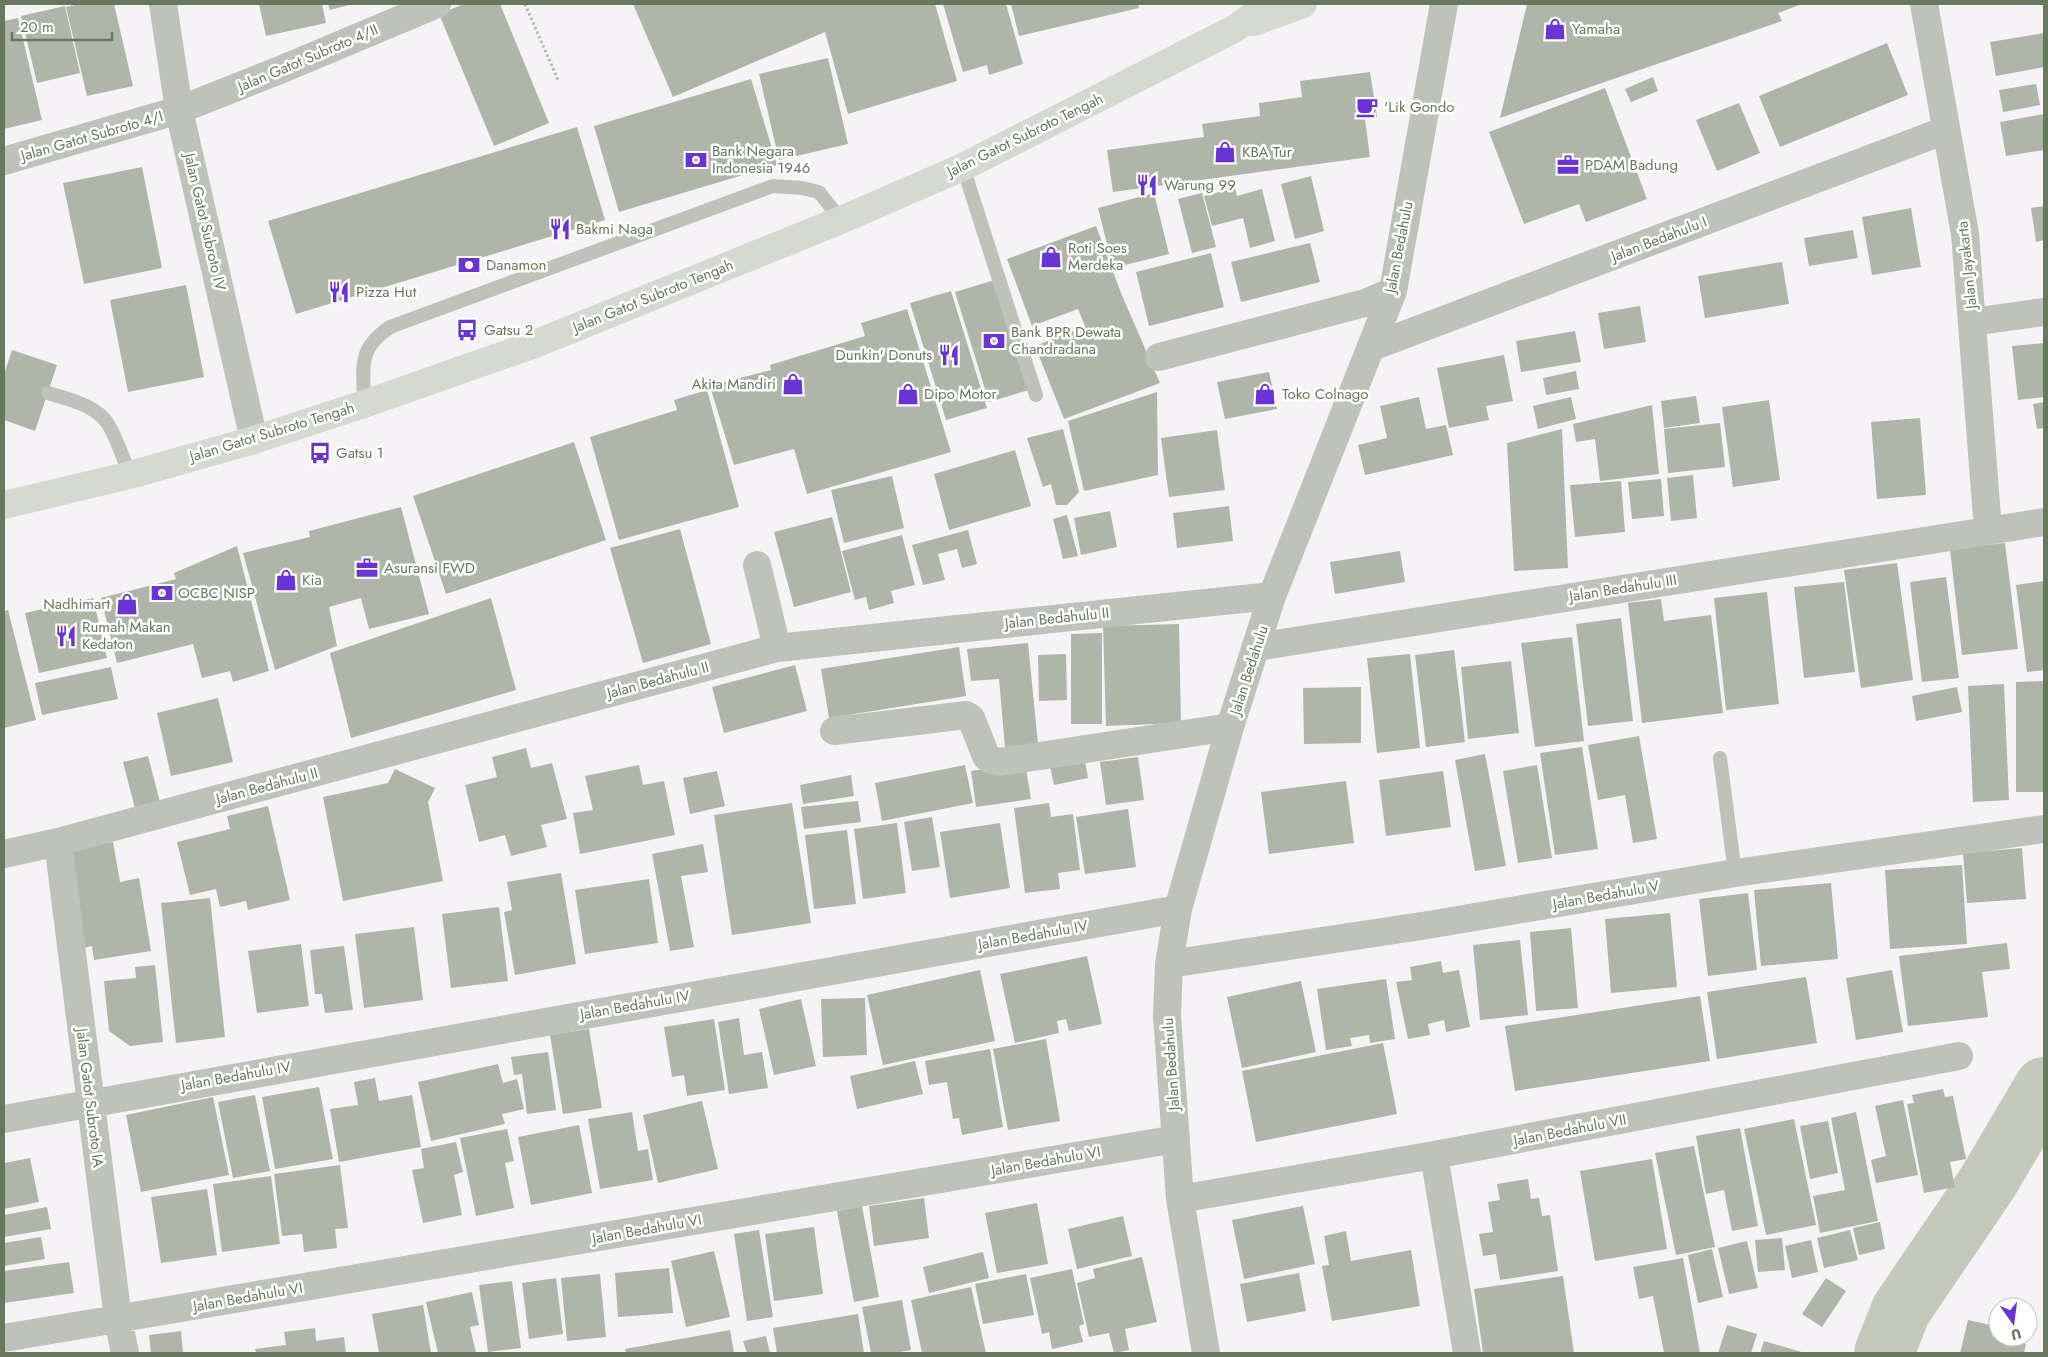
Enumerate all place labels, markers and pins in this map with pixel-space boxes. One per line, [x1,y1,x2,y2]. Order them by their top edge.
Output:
shop icon: Yamaha [1542,16,1568,42]
place label: Yamaha [1572,18,1620,40]
cafe icon: 'Lik Gondo [1354,94,1380,120]
place label: 'Lik Gondo [1384,96,1454,118]
shop icon: KBA Tur [1212,139,1238,165]
place label: Bank Negara Indonesia 1946 [712,140,810,179]
place label: KBA Tur [1242,141,1293,163]
bank icon: Bank Negara Indonesia 1946 [683,147,709,173]
office icon: PDAM Badung [1555,152,1581,178]
place label: PDAM Badung [1585,154,1678,176]
restaurant icon: Warung 99 [1134,172,1160,198]
place label: Warung 99 [1164,174,1236,196]
restaurant icon: Bakmi Naga [547,216,573,242]
place label: Bakmi Naga [576,218,653,240]
place label: Roti Soes Merdeka [1068,237,1127,276]
shop icon: Roti Soes Merdeka [1038,244,1064,270]
bank icon: Danamon [456,252,482,278]
place label: Danamon [486,254,546,276]
restaurant icon: Pizza Hut [326,279,352,305]
place label: Pizza Hut [356,281,417,303]
bus stop icon: Gatsu 2 [454,317,480,343]
place label: Gatsu 2 [484,319,533,341]
place label: Bank BPR Dewata Chandradana [1011,321,1121,360]
bank icon: Bank BPR Dewata Chandradana [981,328,1007,354]
restaurant icon: Dunkin' Donuts [936,342,962,368]
place label: Dunkin' Donuts [836,344,932,366]
shop icon: Akita Mandiri [780,371,806,397]
place label: Akita Mandiri [692,373,776,395]
shop icon: Dipo Motor [895,381,921,407]
shop icon: Toko Colnago [1252,381,1278,407]
place label: Dipo Motor [924,383,997,405]
place label: Toko Colnago [1282,383,1368,405]
bus stop icon: Gatsu 1 [307,440,333,466]
place label: Gatsu 1 [336,442,384,464]
office icon: Asuransi FWD [354,555,380,581]
place label: Asuransi FWD [384,557,475,579]
shop icon: Kia [273,567,299,593]
place label: Kia [302,569,322,591]
bank icon: OCBC NISP [149,580,175,606]
place label: OCBC NISP [178,582,255,604]
shop icon: Nadhimart [114,591,140,617]
place label: Nadhimart [43,593,110,615]
place label: Rumah Makan Kedaton [82,616,171,655]
restaurant icon: Rumah Makan Kedaton [53,623,79,649]

